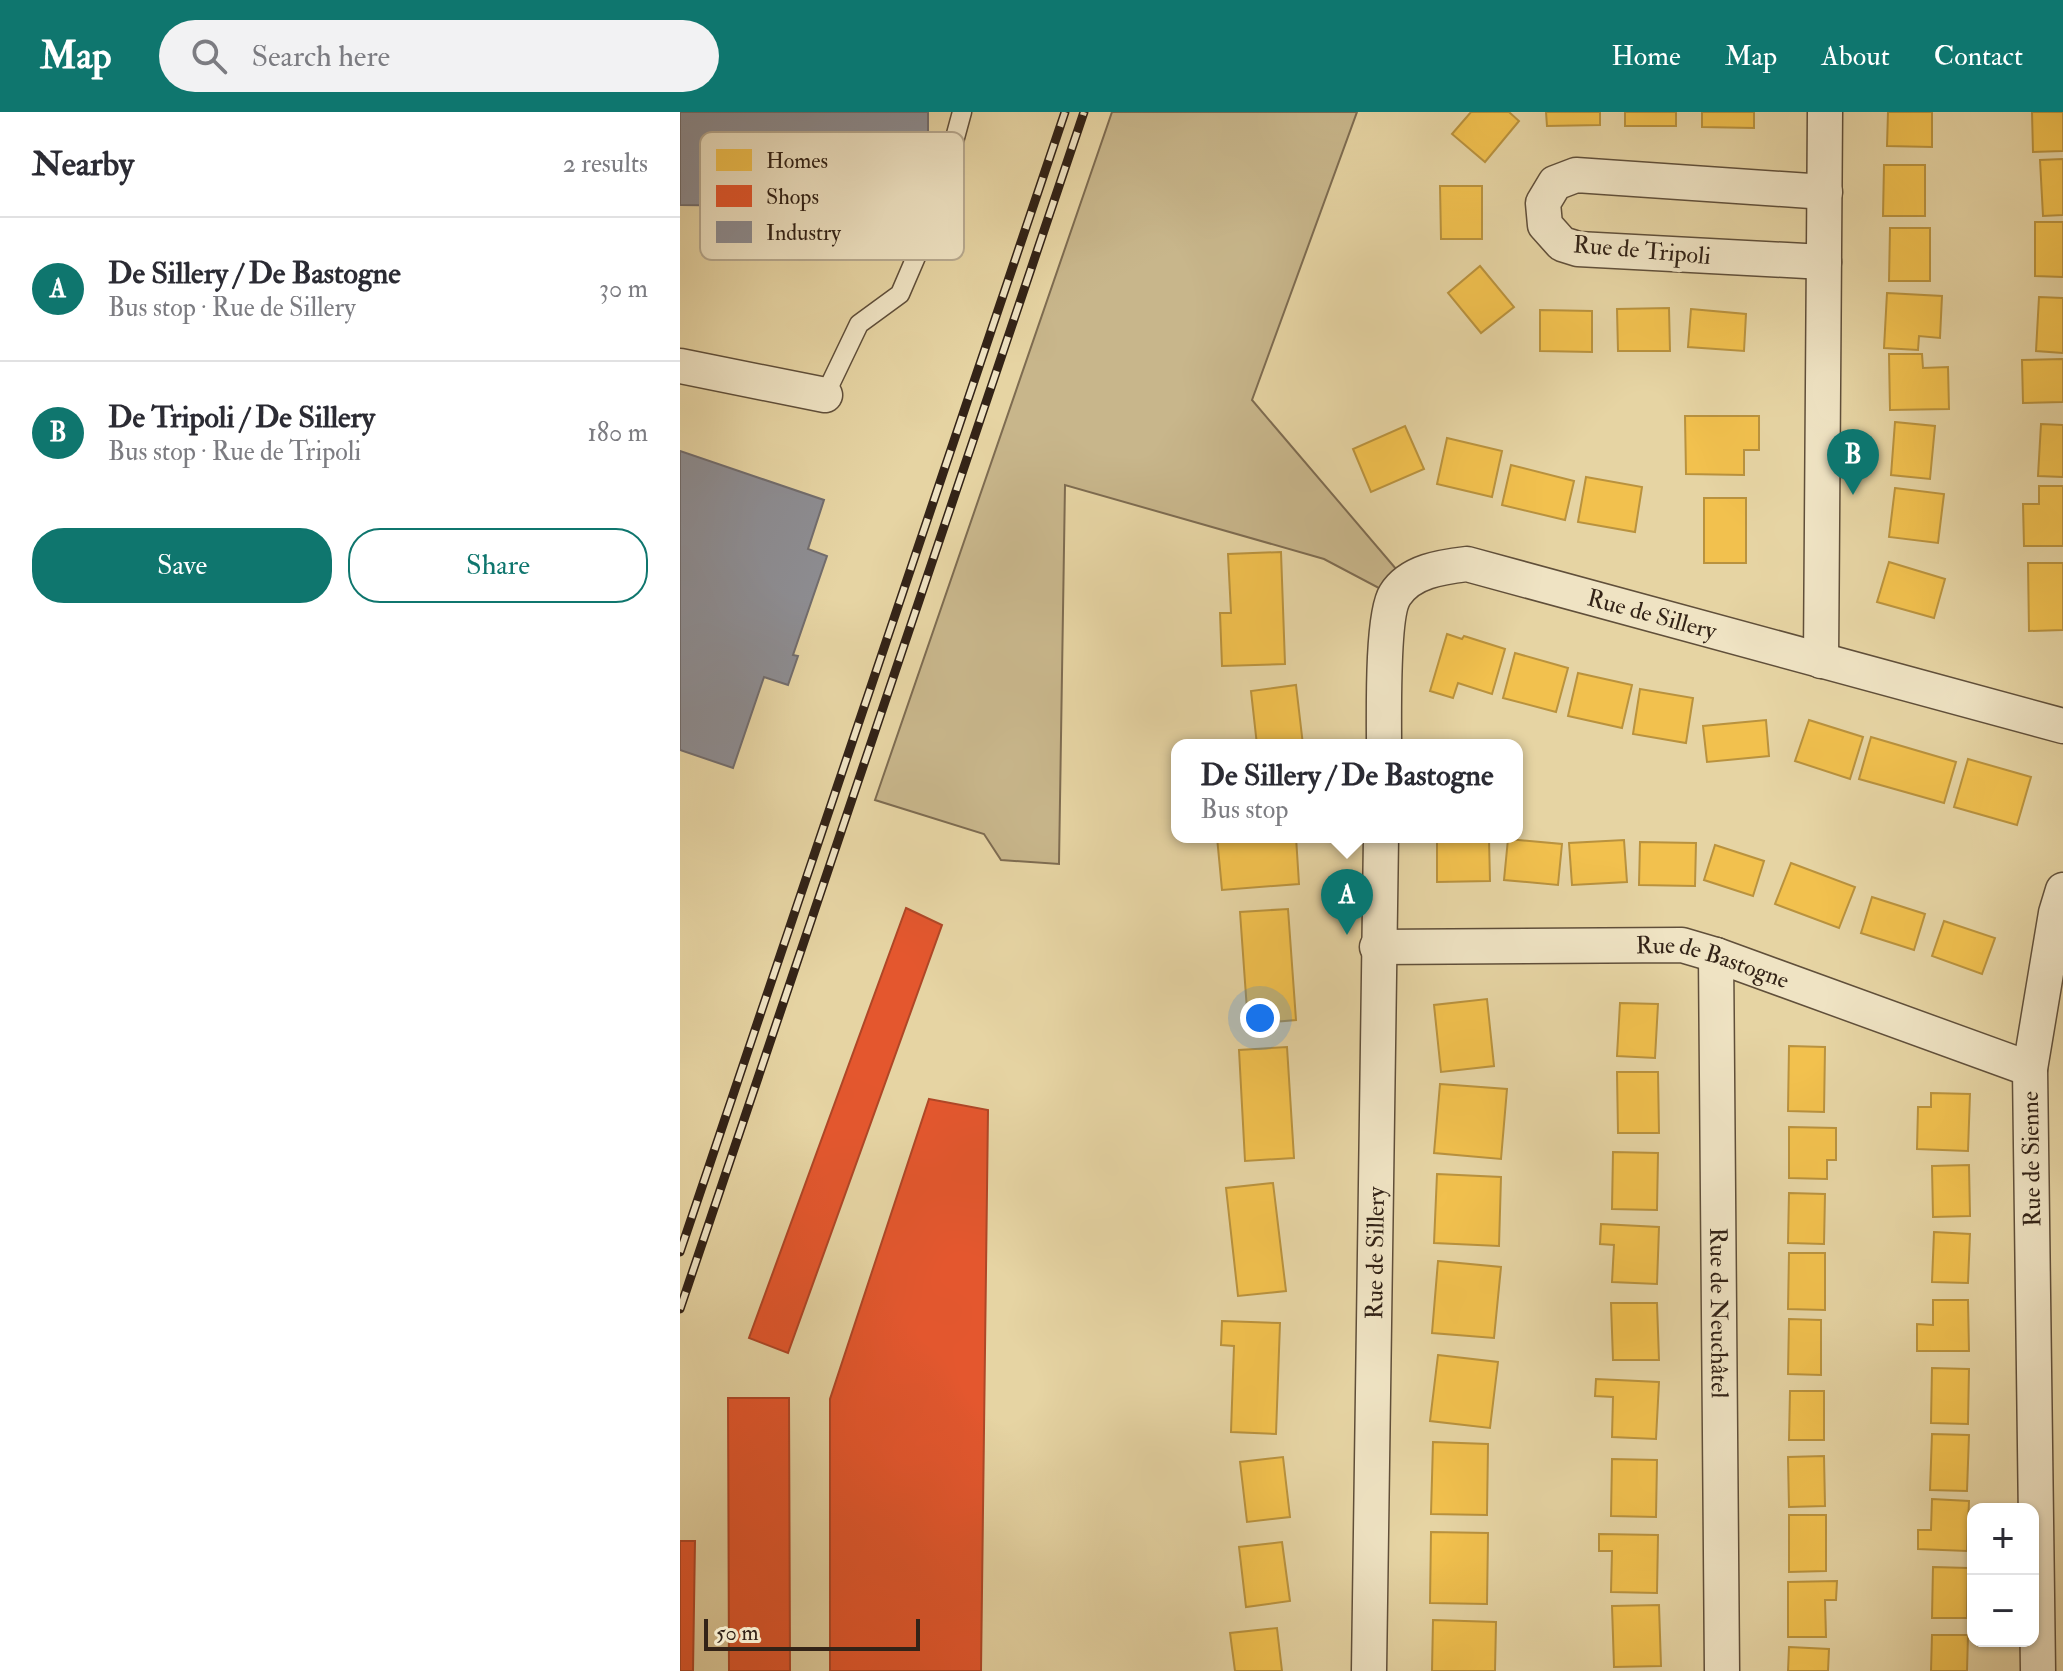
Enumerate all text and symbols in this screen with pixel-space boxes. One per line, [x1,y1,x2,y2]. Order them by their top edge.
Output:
search box [159,20,719,92]
text: Map [40,32,111,80]
icon: search [187,34,231,78]
text: Search here [251,38,390,75]
text: Home [1611,39,1681,74]
text: Map [1725,39,1777,74]
text: About [1821,39,1890,74]
text: Contact [1934,39,2023,74]
legend [700,132,964,260]
text: Nearby [32,143,134,186]
text: Homes [766,147,828,175]
text: 2 results [563,148,648,180]
text: Shops [766,183,819,212]
text: Industry [766,219,841,247]
street label: Rue de Tripoli [1572,229,1712,272]
text: De Sillery / De Bastogne [108,255,401,292]
text: A [50,273,66,305]
text: 30 m [599,273,648,305]
text: Bus stop · Rue de Sillery [108,292,356,324]
text: De Tripoli / De Sillery [108,399,375,436]
text: B [49,417,67,449]
text: 180 m [588,417,648,449]
pin: B [1827,429,1879,495]
text: Bus stop · Rue de Tripoli [108,436,361,468]
button: Save [32,528,332,603]
button: Share [348,528,648,603]
street label: Rue de Sillery [1584,582,1720,647]
popup [1171,739,1523,843]
text: De Sillery / De Bastogne [1201,757,1493,794]
text: Bus stop [1201,794,1288,826]
pin: A [1321,869,1373,935]
street label: Rue de Bastogne [1636,930,1793,996]
your location [1240,998,1280,1038]
street label: Rue de Sienne [2015,1091,2048,1227]
street label: Rue de Sillery [1359,1186,1392,1320]
street label: Rue de Neuchâtel [1702,1227,1735,1399]
map controls [1967,1503,2039,1647]
button: + [1967,1503,2039,1575]
button: − [1967,1575,2039,1647]
scale bar [704,1615,920,1651]
text: 50 m [716,1619,758,1647]

